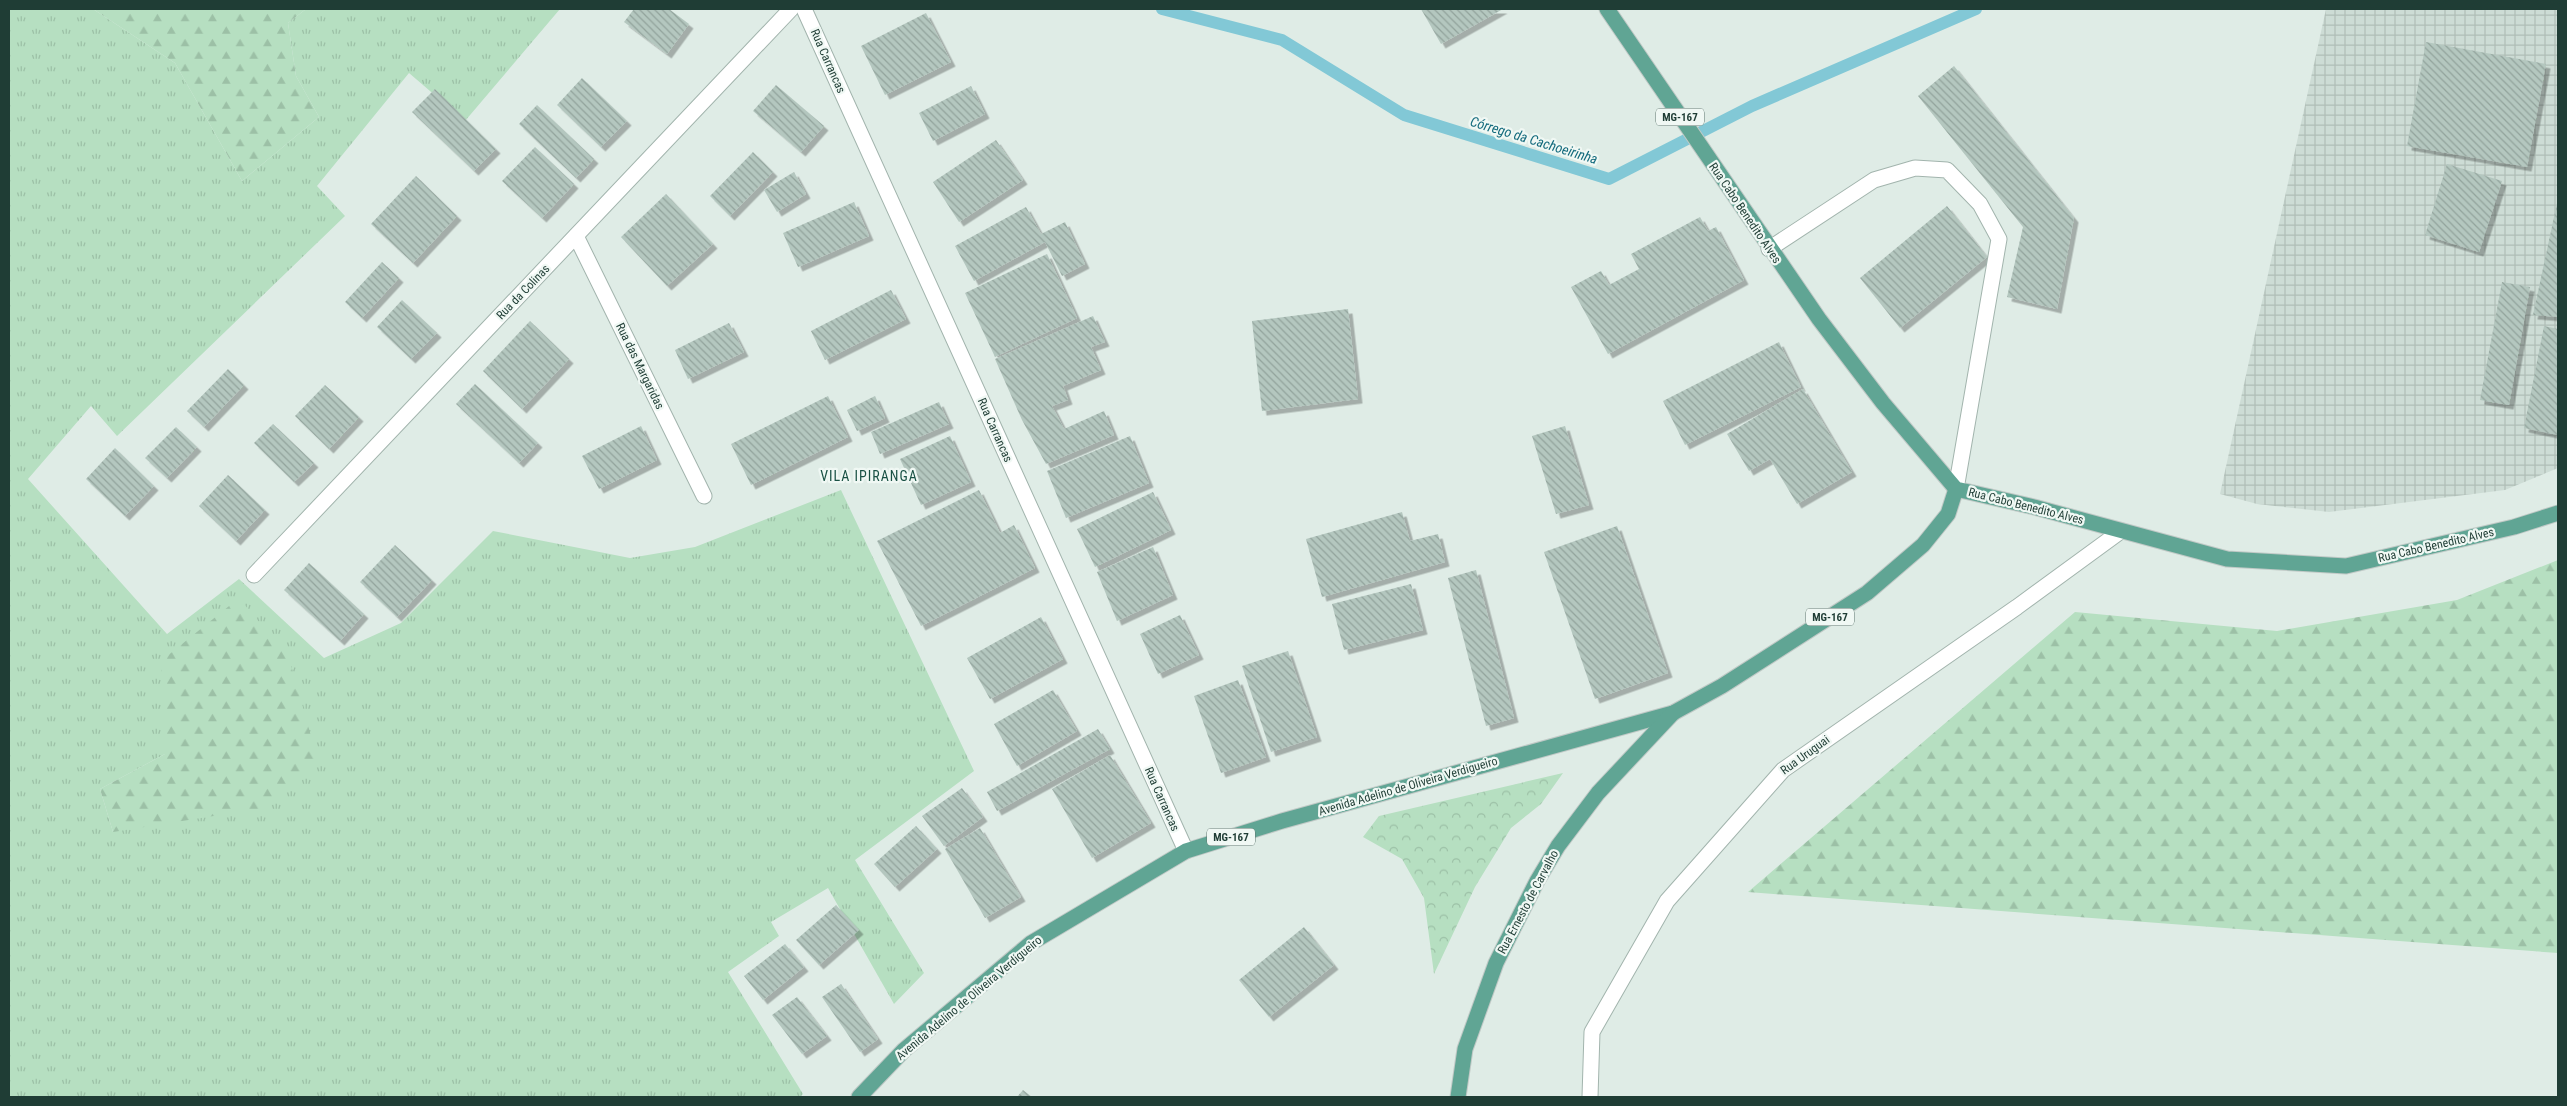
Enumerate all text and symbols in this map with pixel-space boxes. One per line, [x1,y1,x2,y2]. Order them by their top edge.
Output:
street label: Rua Carrancas [808,27,848,95]
road number: MG-167 [1656,108,1704,125]
water label: Córrego da Cachoeirinha [1468,113,1600,167]
street label: Rua Cabo Benedito Alves [1706,160,1784,266]
street label: Rua da Colinas [493,262,553,322]
street label: Rua das Margaridas [613,321,667,411]
street label: Rua Carrancas [975,396,1015,464]
district label: VILA IPIRANGA [820,468,918,484]
street label: Rua Cabo Benedito Alves [1967,485,2085,527]
street label: Rua Cabo Benedito Alves [2377,525,2495,565]
road number: MG-167 [1806,608,1854,626]
street label: Rua Uruguai [1778,733,1832,777]
street label: Avenida Adelino de Oliveira Verdigueiro [1317,754,1499,818]
street label: Rua Carrancas [1142,765,1182,833]
road number: MG-167 [1207,829,1255,846]
street label: Rua Ernesto de Carvalho [1495,848,1561,956]
street label: Avenida Adelino de Oliveira Verdigueiro [894,933,1044,1063]

